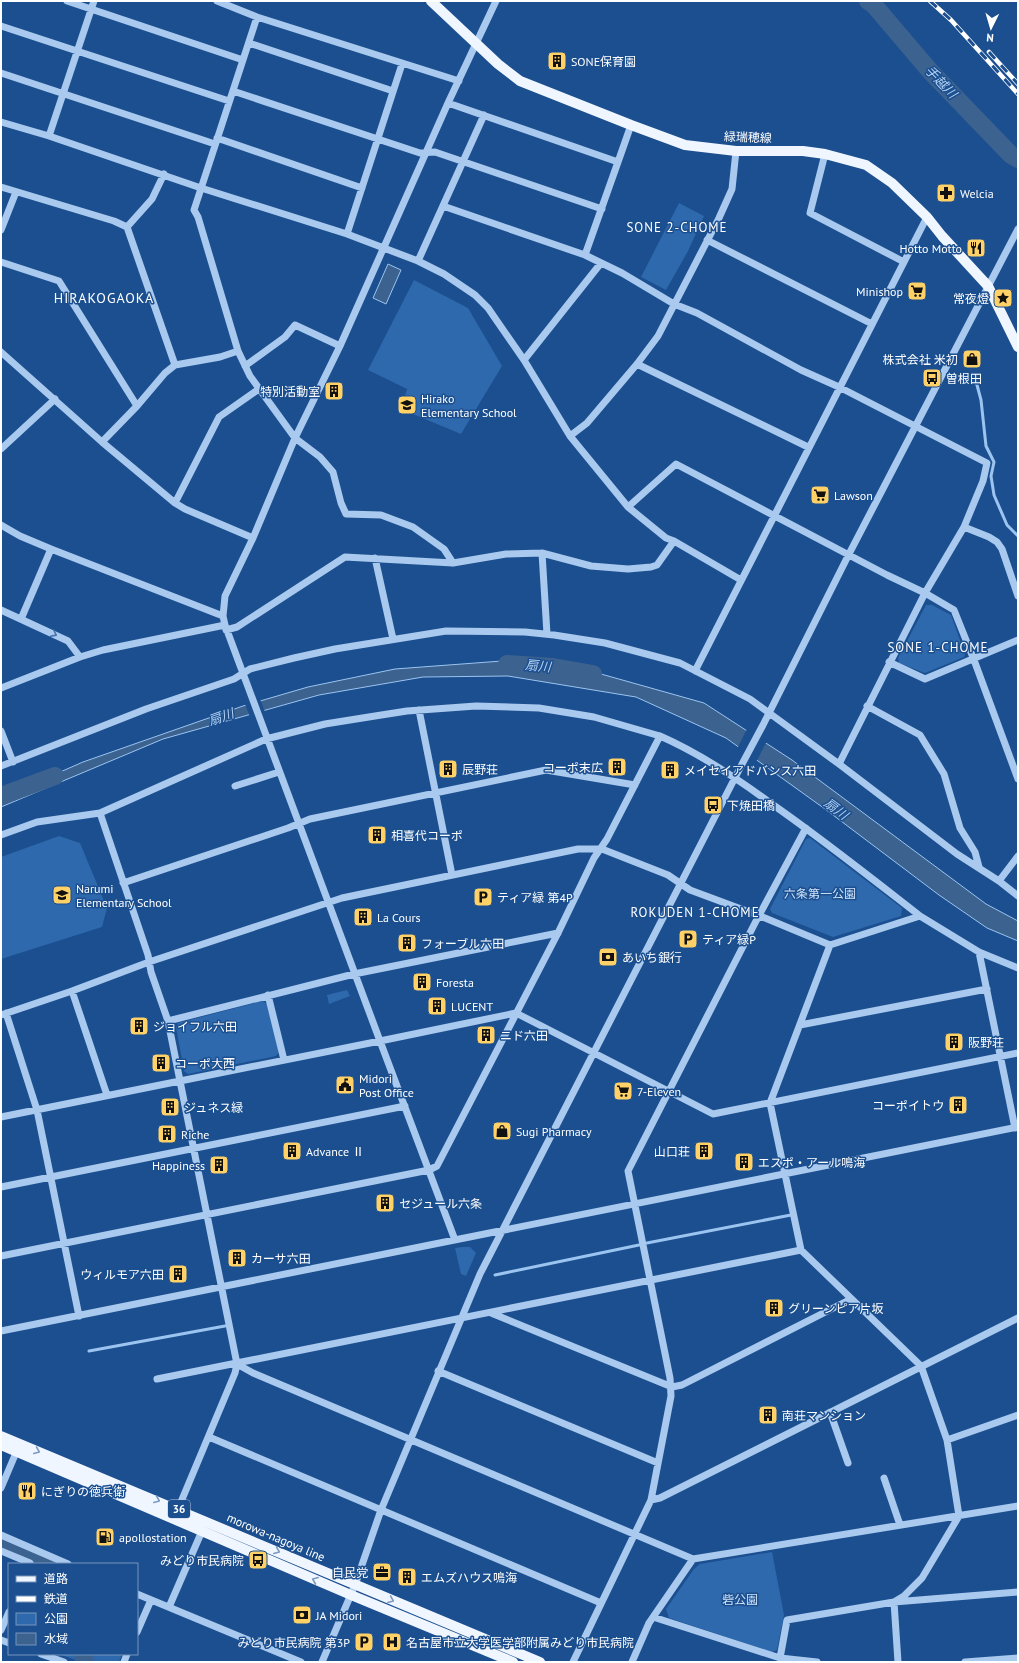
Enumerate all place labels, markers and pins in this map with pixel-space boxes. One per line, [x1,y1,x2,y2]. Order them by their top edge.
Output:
building icon: SONE保育園 [546,50,568,72]
place label: SONE保育園 [571,54,636,69]
pharmacy icon: Welcia [935,182,957,204]
place label: Welcia [960,186,994,201]
restaurant icon: Hotto Motto [965,237,987,259]
place label: Hotto Motto [900,241,962,256]
supermarket icon: Minishop [906,280,928,302]
place label: Minishop [856,284,903,299]
place icon: 常夜燈 [992,287,1014,309]
place label: 常夜燈 [953,291,989,306]
shop icon: 株式会社 米初 [961,348,983,370]
place label: 株式会社 米初 [883,352,958,367]
bus stop icon: 曽根田 [921,367,943,389]
place label: 曽根田 [946,371,982,386]
building icon: 特別活動室 [323,380,345,402]
place label: 特別活動室 [260,384,320,399]
place label: Hirako Elementary School [421,391,517,420]
school or university icon: Hirako Elementary School [396,394,418,416]
supermarket icon: Lawson [809,484,831,506]
place label: Lawson [834,488,873,503]
building icon: コーポ末広 [606,756,628,778]
building icon: 辰野荘 [437,758,459,780]
building icon: メイセイアドバンス六田 [659,759,681,781]
place label: コーポ末広 [543,760,603,775]
place label: 辰野荘 [462,762,498,777]
place label: メイセイアドバンス六田 [684,763,816,778]
bus stop icon: 下焼田橋 [702,794,724,816]
place label: 下焼田橋 [727,798,775,813]
building icon: 相喜代コーポ [366,824,388,846]
place label: 相喜代コーポ [391,828,463,843]
place label: Narumi Elementary School [76,881,172,910]
school or university icon: Narumi Elementary School [51,884,73,906]
parking icon: ティア緑 第4P [472,886,494,908]
place label: ティア緑 第4P [497,890,573,905]
building icon: La Cours [352,906,374,928]
place label: La Cours [377,910,421,925]
parking icon: ティア緑P [677,928,699,950]
building icon: フォーブル六田 [396,932,418,954]
place label: ティア緑P [702,932,756,947]
place label: フォーブル六田 [421,936,504,951]
bank icon: あいち銀行 [597,946,619,968]
place label: あいち銀行 [622,950,682,965]
building icon: Foresta [411,971,433,993]
place label: Foresta [436,975,474,990]
building icon: LUCENT [426,995,448,1017]
place label: LUCENT [451,999,493,1014]
building icon: ジョイフル六田 [128,1015,150,1037]
place label: ジョイフル六田 [153,1019,237,1034]
building icon: ニド六田 [475,1024,497,1046]
place label: ニド六田 [500,1028,548,1043]
building icon: 阪野荘 [943,1031,965,1053]
place label: 阪野荘 [968,1035,1004,1050]
building icon: コーポ大西 [150,1052,172,1074]
place label: コーポ大西 [175,1056,235,1071]
place label: Midori Post Office [359,1071,414,1100]
public building icon: Midori Post Office [334,1074,356,1096]
supermarket icon: 7-Eleven [612,1080,634,1102]
place label: 7-Eleven [637,1084,681,1099]
building icon: コーポイトウ [947,1094,969,1116]
building icon: ジュネス緑 [159,1096,181,1118]
place label: コーポイトウ [872,1098,944,1113]
place label: ジュネス緑 [184,1100,243,1115]
shop icon: Sugi Pharmacy [491,1120,513,1142]
building icon: Riche [156,1123,178,1145]
place label: Sugi Pharmacy [516,1124,592,1139]
place label: Riche [181,1127,209,1142]
building icon: Advance Ⅱ [281,1140,303,1162]
building icon: 山口荘 [693,1140,715,1162]
place label: Advance Ⅱ [306,1144,364,1159]
place label: 山口荘 [654,1144,690,1159]
building icon: エスポ・アール鳴海 [733,1151,755,1173]
building icon: Happiness [208,1154,230,1176]
place label: エスポ・アール鳴海 [758,1155,865,1170]
place label: Happiness [152,1158,205,1173]
building icon: セジュール六条 [374,1192,396,1214]
place label: セジュール六条 [399,1196,482,1211]
building icon: カーサ六田 [226,1247,248,1269]
place label: カーサ六田 [251,1251,311,1266]
building icon: ウィルモア六田 [167,1263,189,1285]
place label: ウィルモア六田 [80,1267,164,1282]
building icon: グリーンピア片坂 [763,1297,785,1319]
place label: グリーンピア片坂 [788,1301,883,1316]
building icon: 南荘マンション [757,1404,779,1426]
place label: 南荘マンション [782,1408,866,1423]
restaurant icon: にぎりの徳兵衛 [16,1480,38,1502]
place label: にぎりの徳兵衛 [41,1484,125,1499]
fuel station icon: apollostation [94,1526,116,1548]
place label: apollostation [119,1530,187,1545]
bus stop icon: みどり市民病院 [247,1549,269,1571]
place label: みどり市民病院 [160,1553,244,1568]
office icon: 自民党 [371,1561,393,1583]
place label: 自民党 [332,1565,368,1580]
building icon: エムズハウス鳴海 [396,1566,418,1588]
place label: エムズハウス鳴海 [421,1570,517,1585]
bank icon: JA Midori [291,1604,313,1626]
place label: JA Midori [315,1608,362,1623]
parking icon: みどり市民病院 第3P [353,1631,375,1653]
hospital icon: 名古屋市立大学医学部附属みどり市民病院 [381,1631,403,1653]
place label: みどり市民病院 第3P [238,1635,350,1650]
place label: 名古屋市立大学医学部附属みどり市民病院 [406,1635,634,1650]

